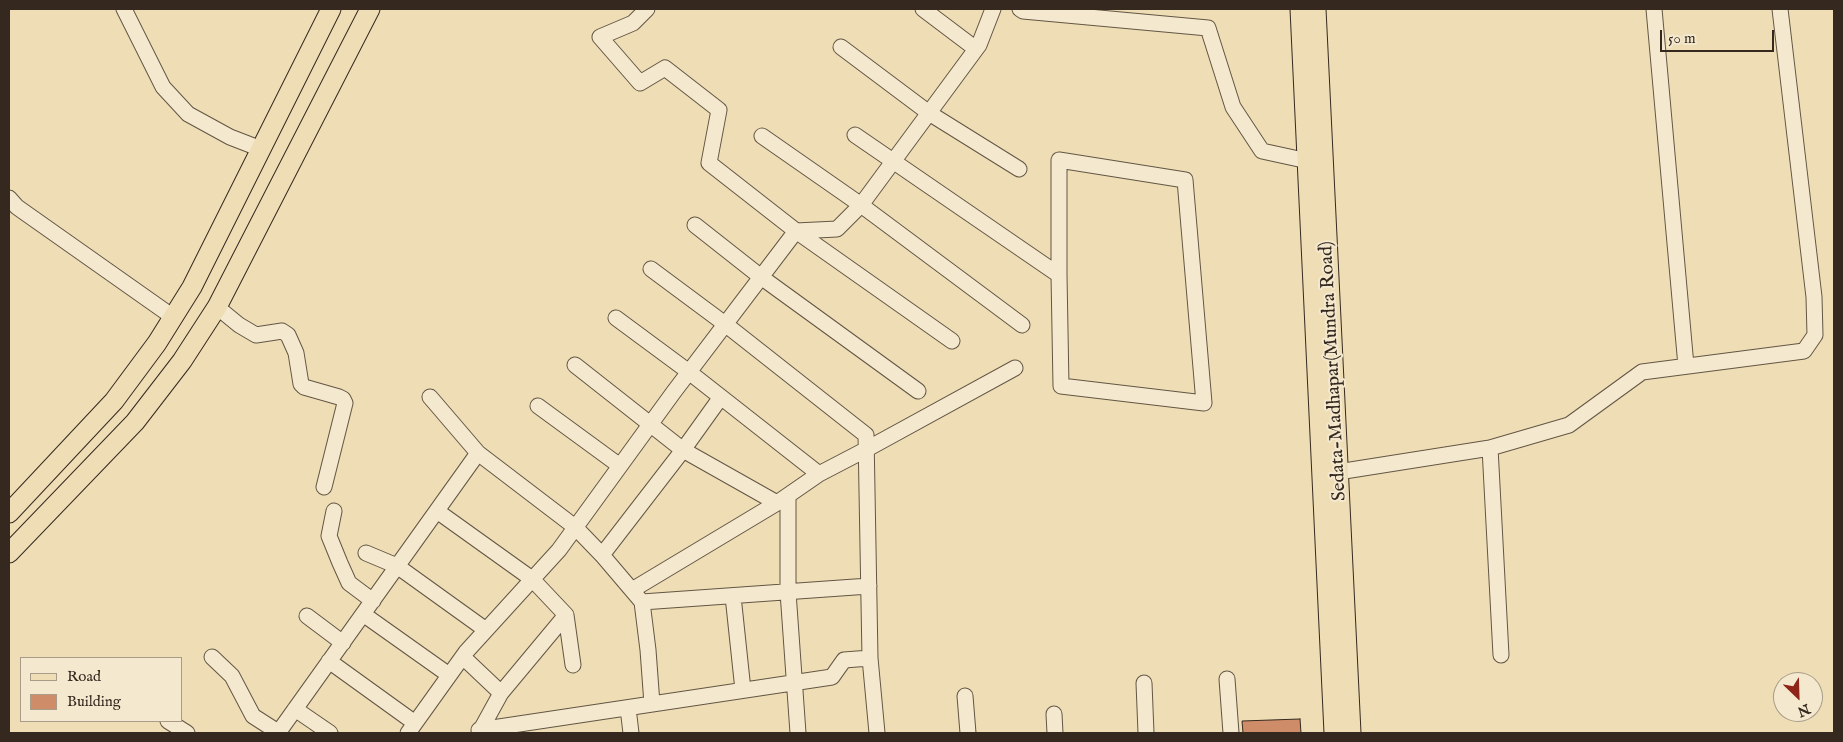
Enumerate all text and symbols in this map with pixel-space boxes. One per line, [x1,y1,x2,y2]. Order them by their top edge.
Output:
scale bar [1663,20,1777,52]
text: 50 m [1668,29,1696,48]
street label: Sedata-Madhapar(Mundra Road) [1316,241,1352,501]
legend [20,657,182,722]
text: Road [67,667,101,686]
north arrow [1773,672,1823,722]
text: Building [67,692,121,711]
text: N [1794,699,1813,720]

